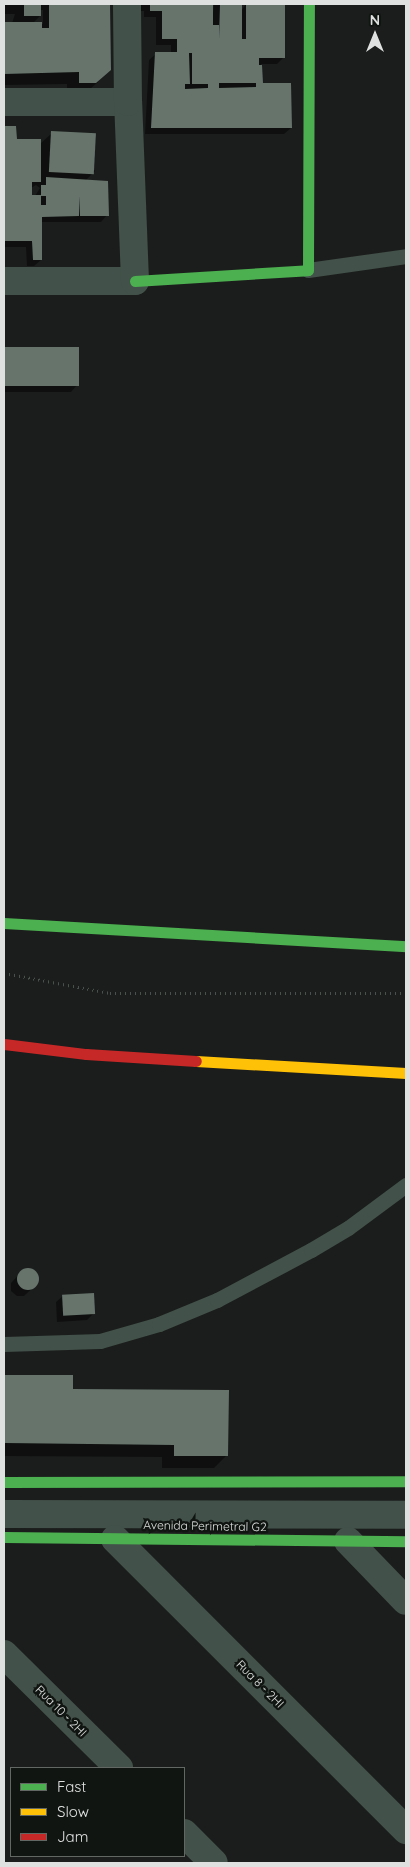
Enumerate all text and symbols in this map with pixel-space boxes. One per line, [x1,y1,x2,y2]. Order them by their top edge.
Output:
north arrow [350,10,400,60]
text: N [370,11,380,29]
street label: Avenida Perimetral G2 [143,1518,267,1534]
street label: Rua 8 - 2HI [233,1657,287,1711]
street label: Rua 10 - 2HI [32,1682,90,1740]
legend [10,1767,185,1857]
text: Fast [57,1777,86,1796]
text: Slow [57,1802,89,1821]
text: Jam [57,1827,88,1846]

